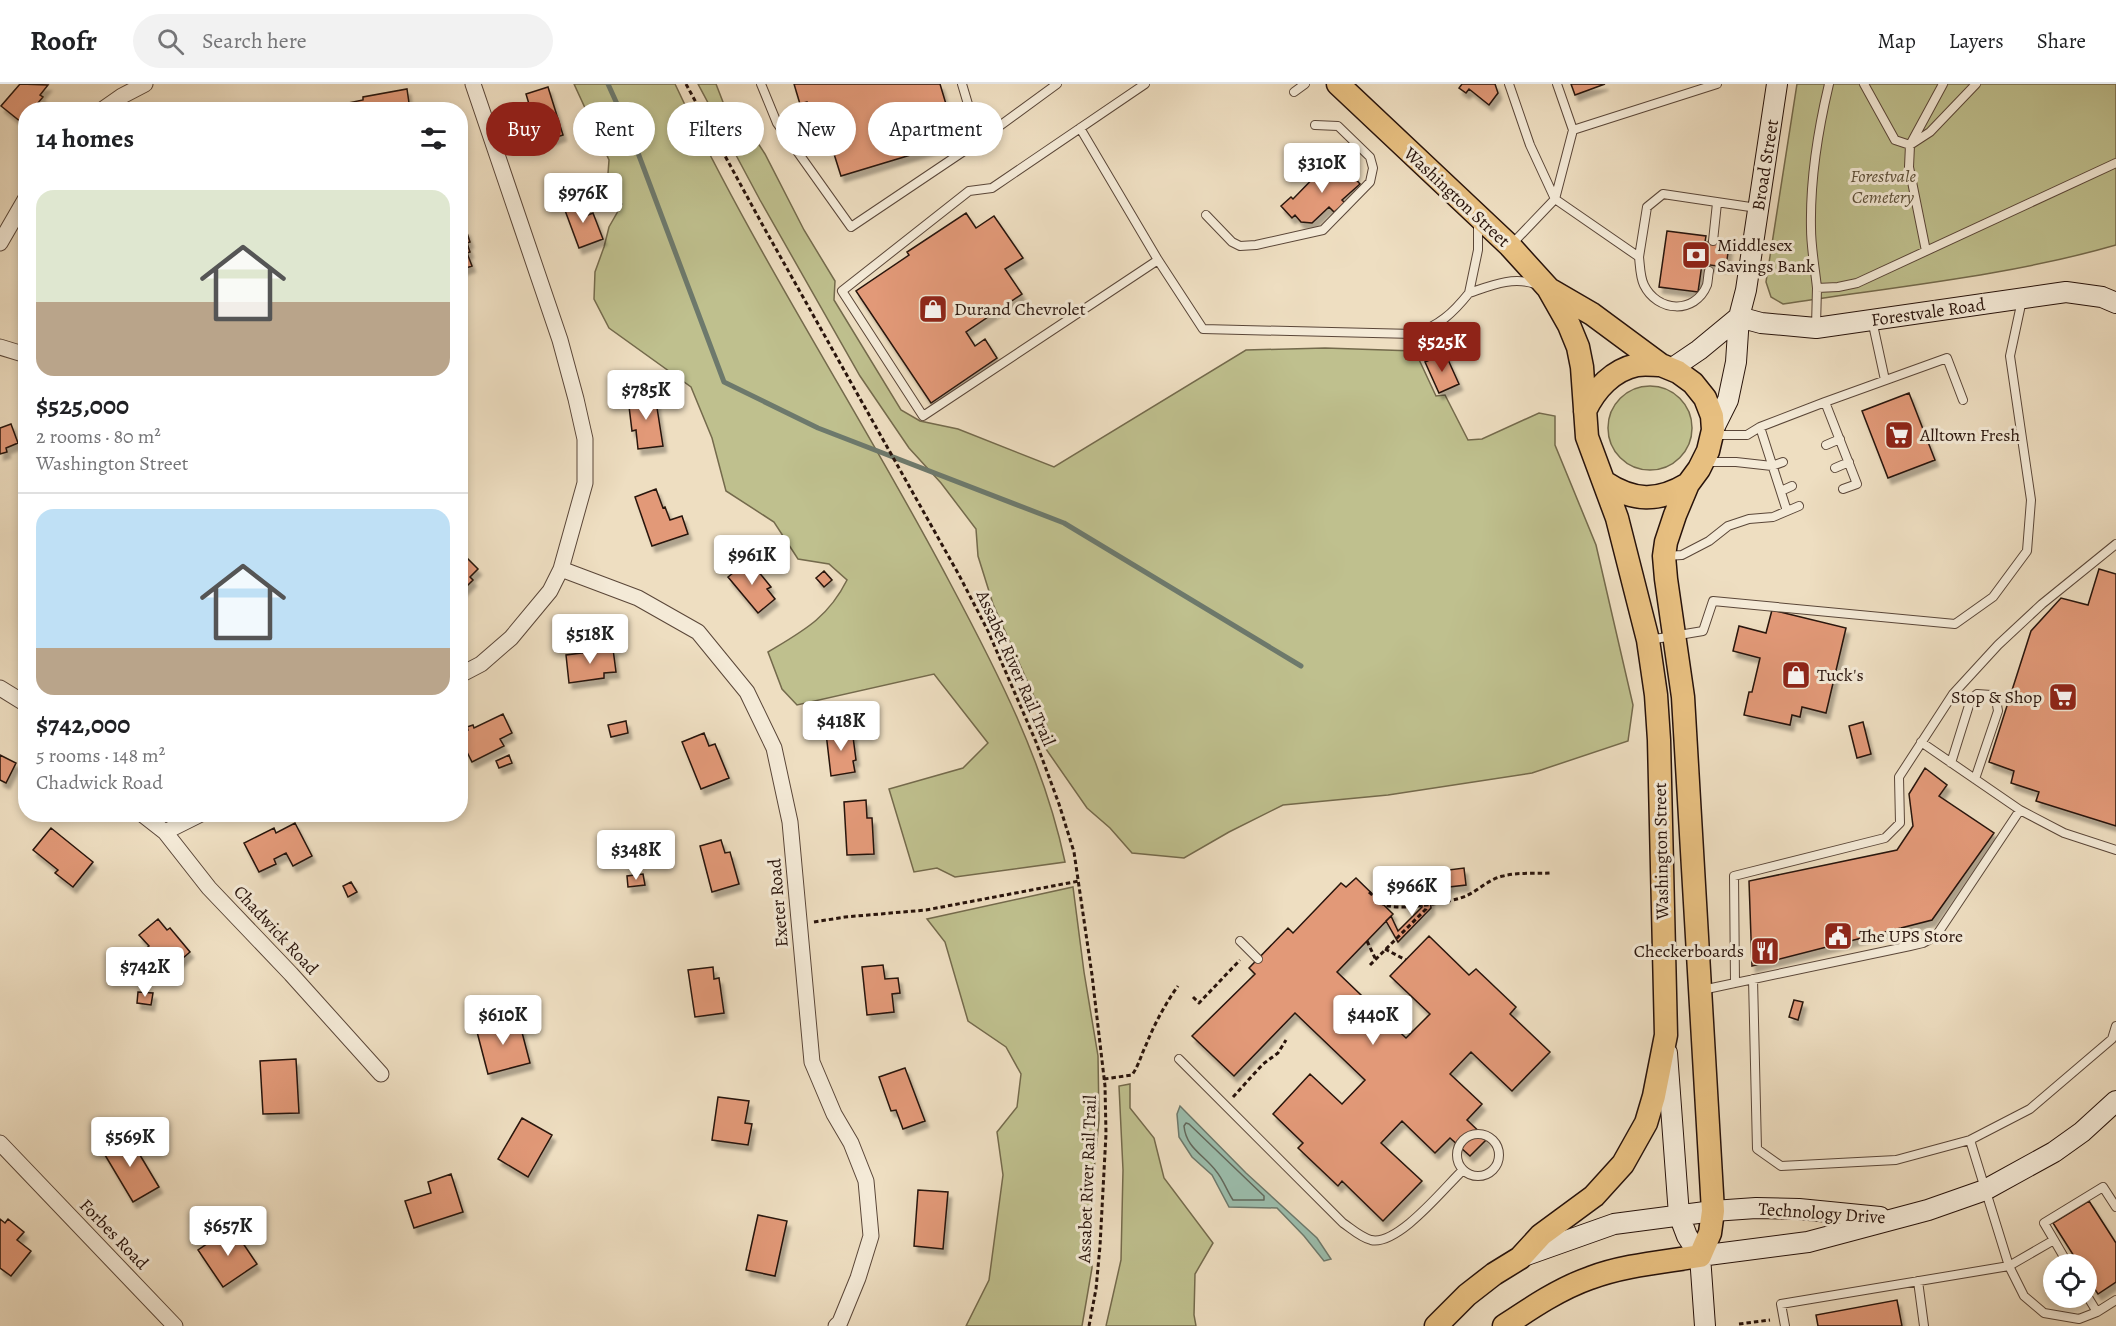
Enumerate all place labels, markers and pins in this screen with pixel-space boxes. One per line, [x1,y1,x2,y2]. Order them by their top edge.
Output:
pin: $310K [1280,143,1364,194]
pin: $976K [541,173,625,224]
place label: Middlesex Savings Bank [1717,233,1815,278]
bank icon: Middlesex Savings Bank [1680,239,1712,271]
shop icon: Durand Chevrolet [917,293,949,325]
place label: Durand Chevrolet [954,297,1086,321]
pin: $525K [1400,322,1484,373]
pin: $785K [604,370,688,421]
supermarket icon: Alltown Fresh [1883,419,1915,451]
place label: Alltown Fresh [1919,423,2021,447]
pin: $961K [710,535,794,586]
pin: $518K [548,614,632,665]
shop icon: Tuck's [1780,659,1812,691]
place label: Tuck's [1817,663,1864,687]
supermarket icon: Stop & Shop [2047,681,2079,713]
place label: Stop & Shop [1951,685,2042,709]
pin: $418K [799,701,883,752]
pin: $348K [594,830,678,881]
pin: $966K [1370,866,1454,917]
public building icon: The UPS Store [1822,920,1854,952]
place label: The UPS Store [1859,924,1963,948]
restaurant icon: Checkerboards [1749,935,1781,967]
place label: Checkerboards [1634,939,1744,963]
pin: $742K [103,947,187,998]
pin: $610K [461,995,545,1046]
pin: $440K [1331,995,1415,1046]
pin: $569K [88,1117,172,1168]
pin: $657K [186,1206,270,1257]

